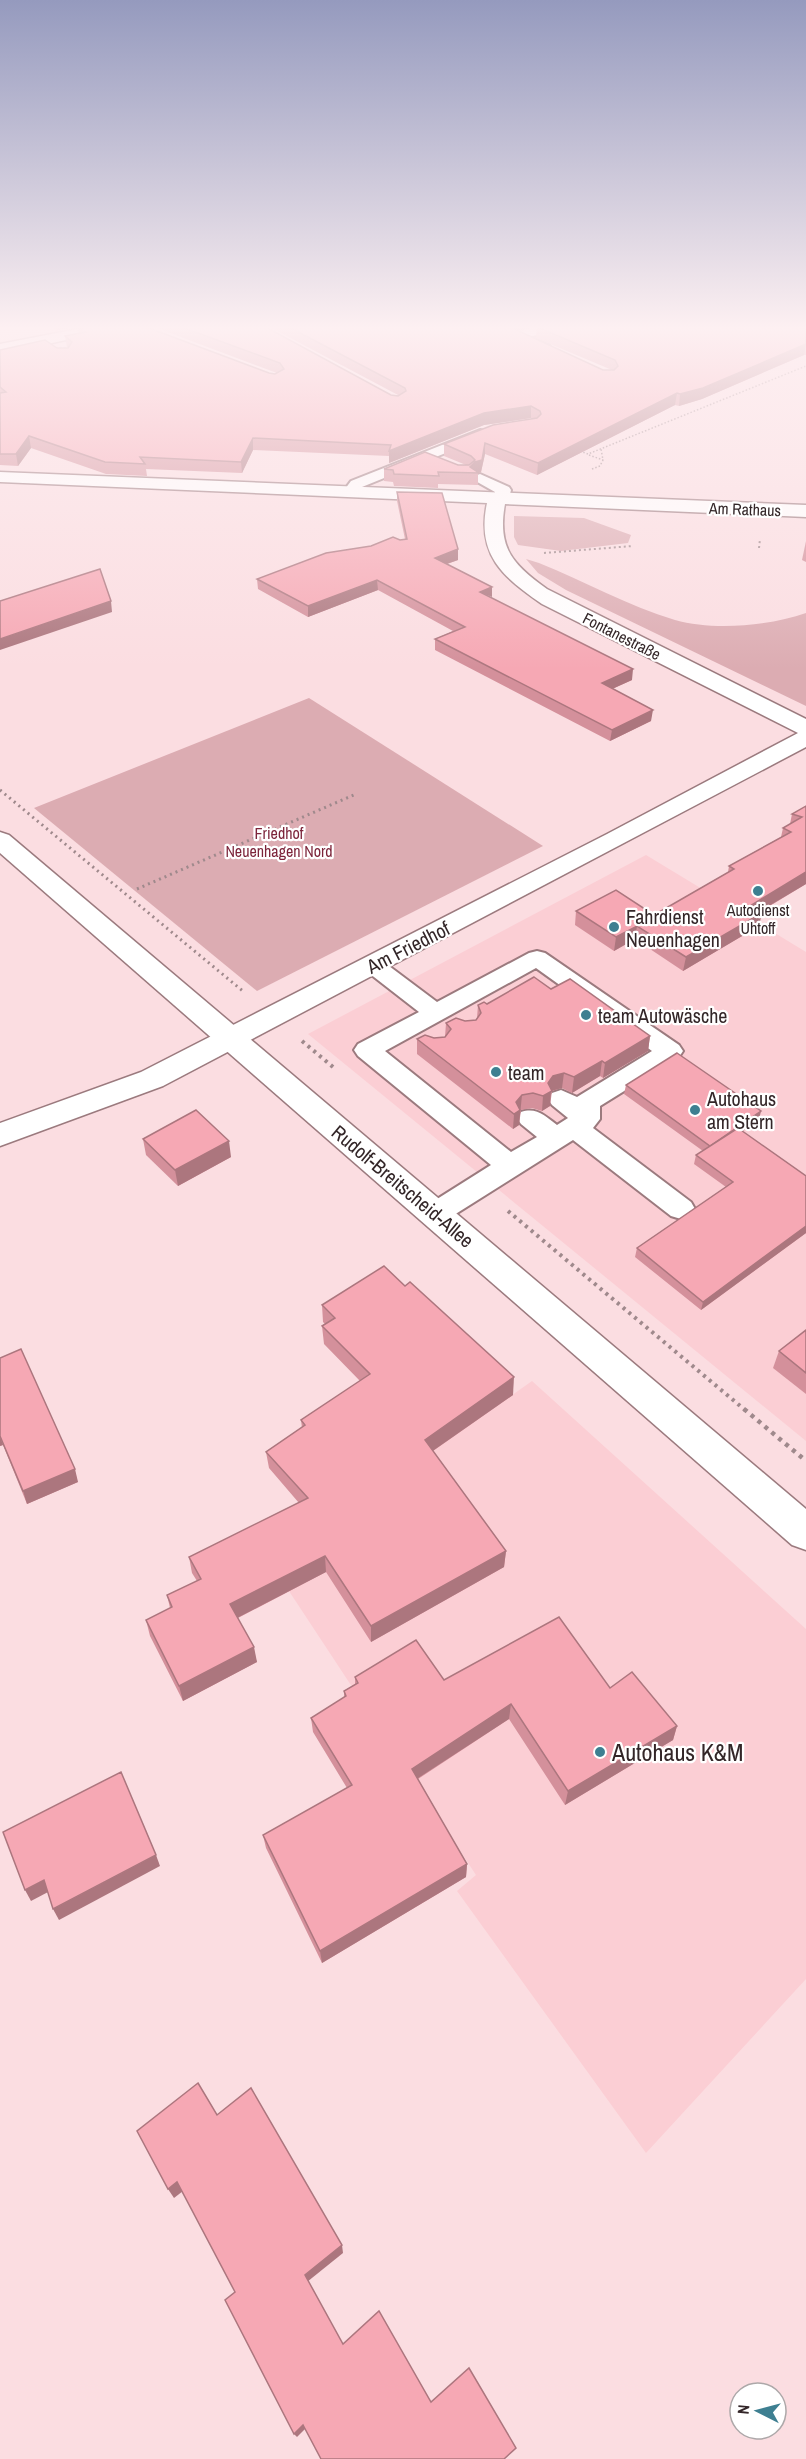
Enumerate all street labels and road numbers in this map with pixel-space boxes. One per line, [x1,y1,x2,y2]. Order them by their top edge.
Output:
street label: Am Rathaus [708,497,781,521]
street label: Fontanestraße [579,607,665,665]
street label: Am Friedhof [361,914,455,980]
street label: Rudolf-Breitscheid-Allee [326,1119,480,1253]

